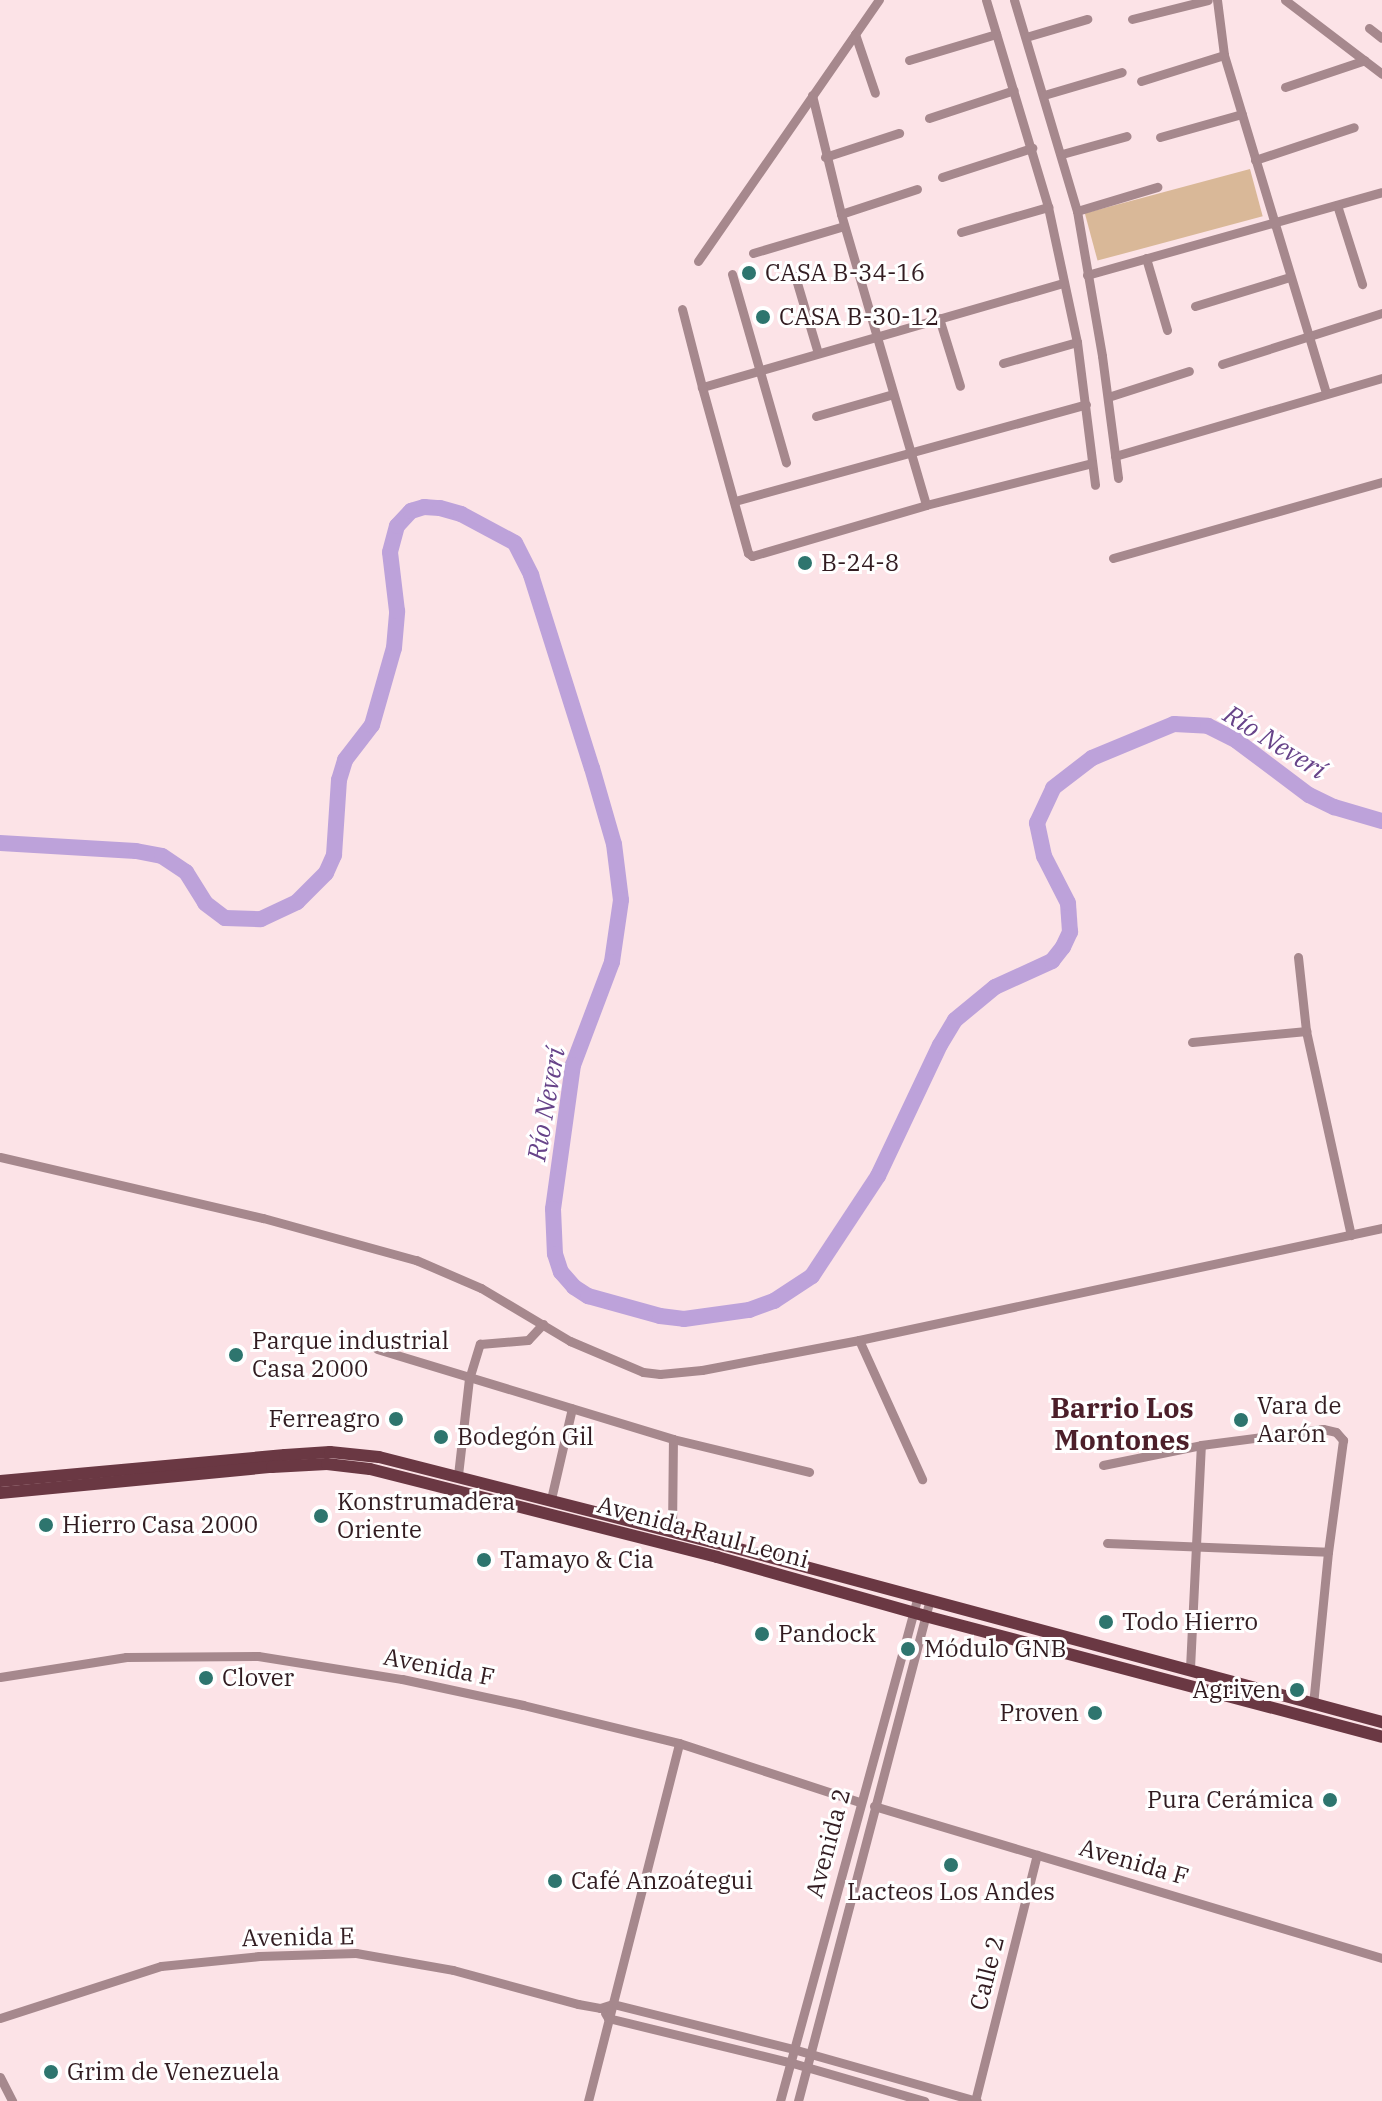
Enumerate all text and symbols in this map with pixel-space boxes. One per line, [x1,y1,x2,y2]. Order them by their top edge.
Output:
place label: CASA B-34-16 [765,259,925,287]
marker: CASA B-34-16 [740,264,758,282]
place label: CASA B-30-12 [779,303,939,331]
marker: CASA B-30-12 [754,308,772,326]
place label: B-24-8 [821,549,899,577]
marker: B-24-8 [796,554,814,572]
water label: Río Neverí [1218,698,1332,786]
water label: Río Neverí [521,1045,571,1163]
place label: Parque industrial Casa 2000 [252,1327,449,1383]
marker: Parque industrial Casa 2000 [227,1346,245,1364]
district label: Barrio Los Montones [1050,1391,1194,1457]
place label: Vara de Aarón [1257,1392,1341,1448]
place label: Ferreagro [268,1405,380,1433]
marker: Ferreagro [387,1410,405,1428]
marker: Vara de Aarón [1232,1411,1250,1429]
place label: Bodegón Gil [457,1423,594,1451]
marker: Bodegón Gil [432,1428,450,1446]
place label: Konstrumadera Oriente [337,1488,515,1544]
street label: Avenida Raul Leoni [594,1490,812,1574]
marker: Konstrumadera Oriente [312,1507,330,1525]
place label: Hierro Casa 2000 [62,1511,258,1539]
marker: Hierro Casa 2000 [37,1516,55,1534]
place label: Tamayo & Cia [500,1546,654,1574]
marker: Tamayo & Cia [475,1551,493,1569]
place label: Todo Hierro [1122,1608,1258,1636]
marker: Todo Hierro [1097,1613,1115,1631]
place label: Pandock [778,1620,876,1648]
marker: Pandock [753,1625,771,1643]
place label: Módulo GNB [924,1635,1067,1663]
marker: Módulo GNB [899,1640,917,1658]
street label: Avenida F [381,1642,497,1692]
place label: Clover [222,1664,294,1692]
marker: Clover [197,1669,215,1687]
place label: Agriven [1193,1676,1281,1704]
marker: Agriven [1288,1681,1306,1699]
place label: Proven [1000,1699,1079,1727]
marker: Proven [1086,1704,1104,1722]
street label: Avenida 2 [800,1785,856,1901]
place label: Pura Cerámica [1147,1786,1314,1814]
marker: Pura Cerámica [1321,1791,1339,1809]
street label: Avenida F [1076,1833,1192,1891]
marker: Lacteos Los Andes [942,1856,960,1874]
place label: Café Anzoátegui [571,1867,753,1895]
marker: Café Anzoátegui [546,1872,564,1890]
place label: Lacteos Los Andes [847,1878,1055,1906]
street label: Avenida E [241,1922,355,1952]
street label: Calle 2 [964,1933,1010,2013]
place label: Grim de Venezuela [67,2058,280,2086]
marker: Grim de Venezuela [42,2063,60,2081]

